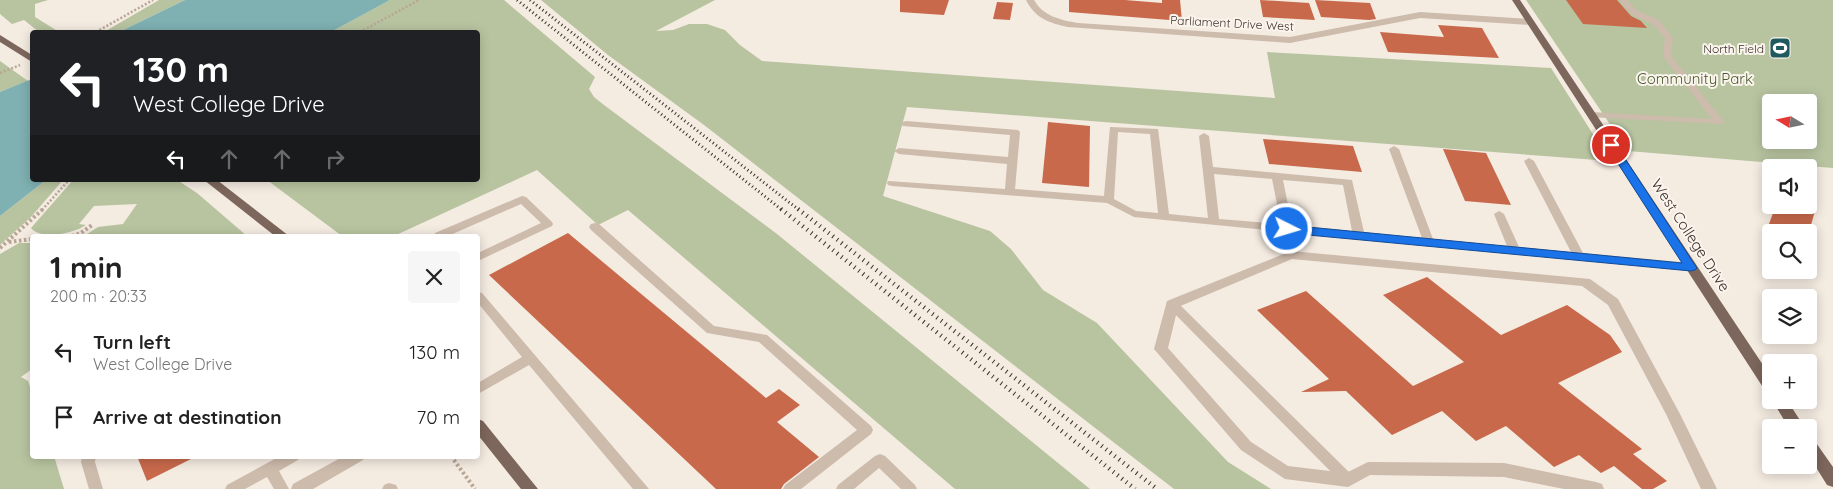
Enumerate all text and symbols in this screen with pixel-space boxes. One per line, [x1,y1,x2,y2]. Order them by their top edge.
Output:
street label: Parliament Drive West [1170,12,1294,34]
sports icon: North Field [1768,36,1792,60]
place label: North Field [1703,41,1764,56]
text: 130 m [133,47,229,91]
icon: left [50,50,115,115]
park label: Community Park [1637,69,1753,88]
text: West College Drive [133,90,325,118]
north arrow [1762,94,1818,149]
map controls [1762,94,1817,474]
pin [1590,124,1632,166]
icon: arrive [1597,131,1625,159]
icon: left [162,145,190,173]
icon: ahead [215,145,243,173]
icon: ahead [268,145,296,173]
icon: right [321,145,349,173]
button: sound [1762,159,1817,214]
street label: West College Drive [1647,175,1735,295]
position arrow [1260,202,1312,254]
button: search [1762,224,1817,279]
text: 1 min [50,248,123,286]
button: close [408,251,460,303]
text: 200 m · 20:33 [50,286,147,306]
button: layers [1762,289,1817,344]
text: Turn left [93,330,171,354]
icon: left [50,338,78,366]
text: 130 m [409,340,460,364]
text: West College Drive [93,354,232,374]
button: + [1762,354,1817,409]
icon: arrive [50,403,78,431]
text: Arrive at destination [93,405,282,429]
text: 70 m [416,405,460,429]
button: − [1762,419,1817,474]

